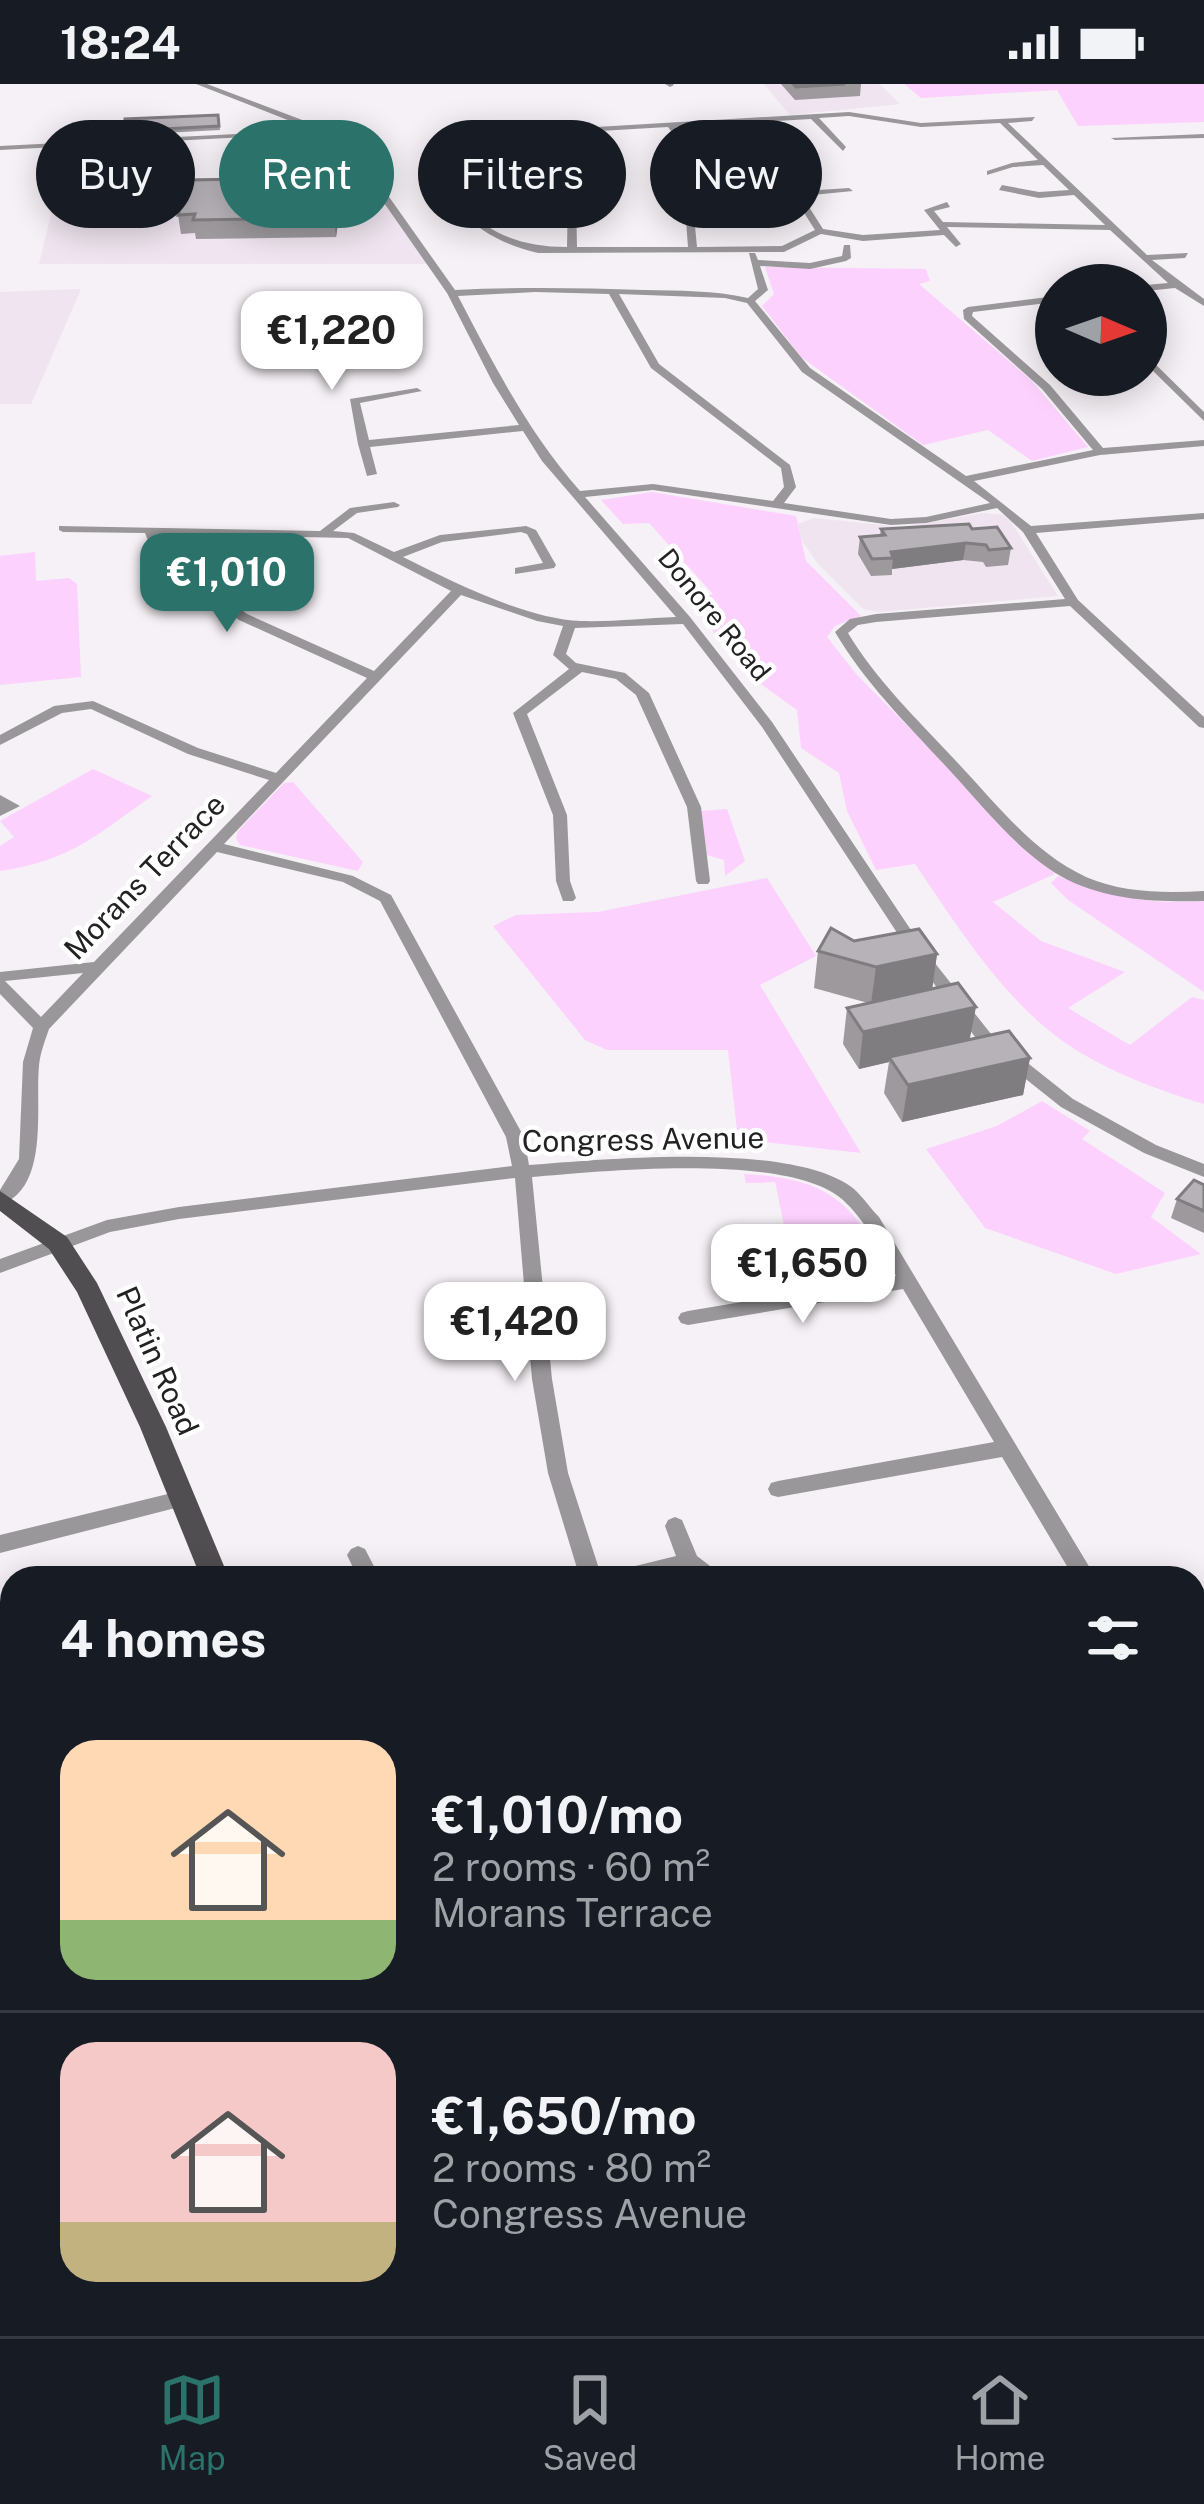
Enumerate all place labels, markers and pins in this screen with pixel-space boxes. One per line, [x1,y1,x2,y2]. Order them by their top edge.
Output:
pin: €1,220 [234,291,430,393]
pin: €1,010 [129,533,325,635]
pin: €1,650 [705,1224,901,1326]
pin: €1,420 [417,1282,613,1384]

